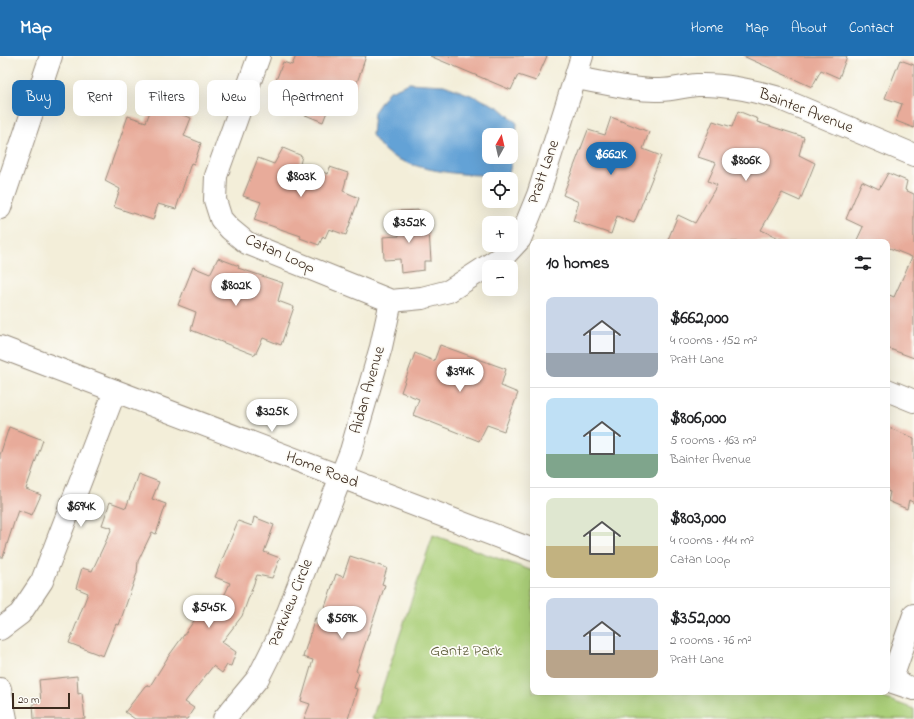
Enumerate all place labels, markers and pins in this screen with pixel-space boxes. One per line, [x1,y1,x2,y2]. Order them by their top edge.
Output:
pin: $662K [583,142,639,176]
pin: $806K [718,148,774,182]
pin: $803K [273,164,329,198]
pin: $352K [381,210,437,244]
pin: $802K [208,273,264,307]
pin: $394K [432,359,488,393]
pin: $325K [244,399,300,433]
pin: $694K [53,494,109,528]
pin: $545K [181,595,237,629]
pin: $569K [314,606,370,640]

